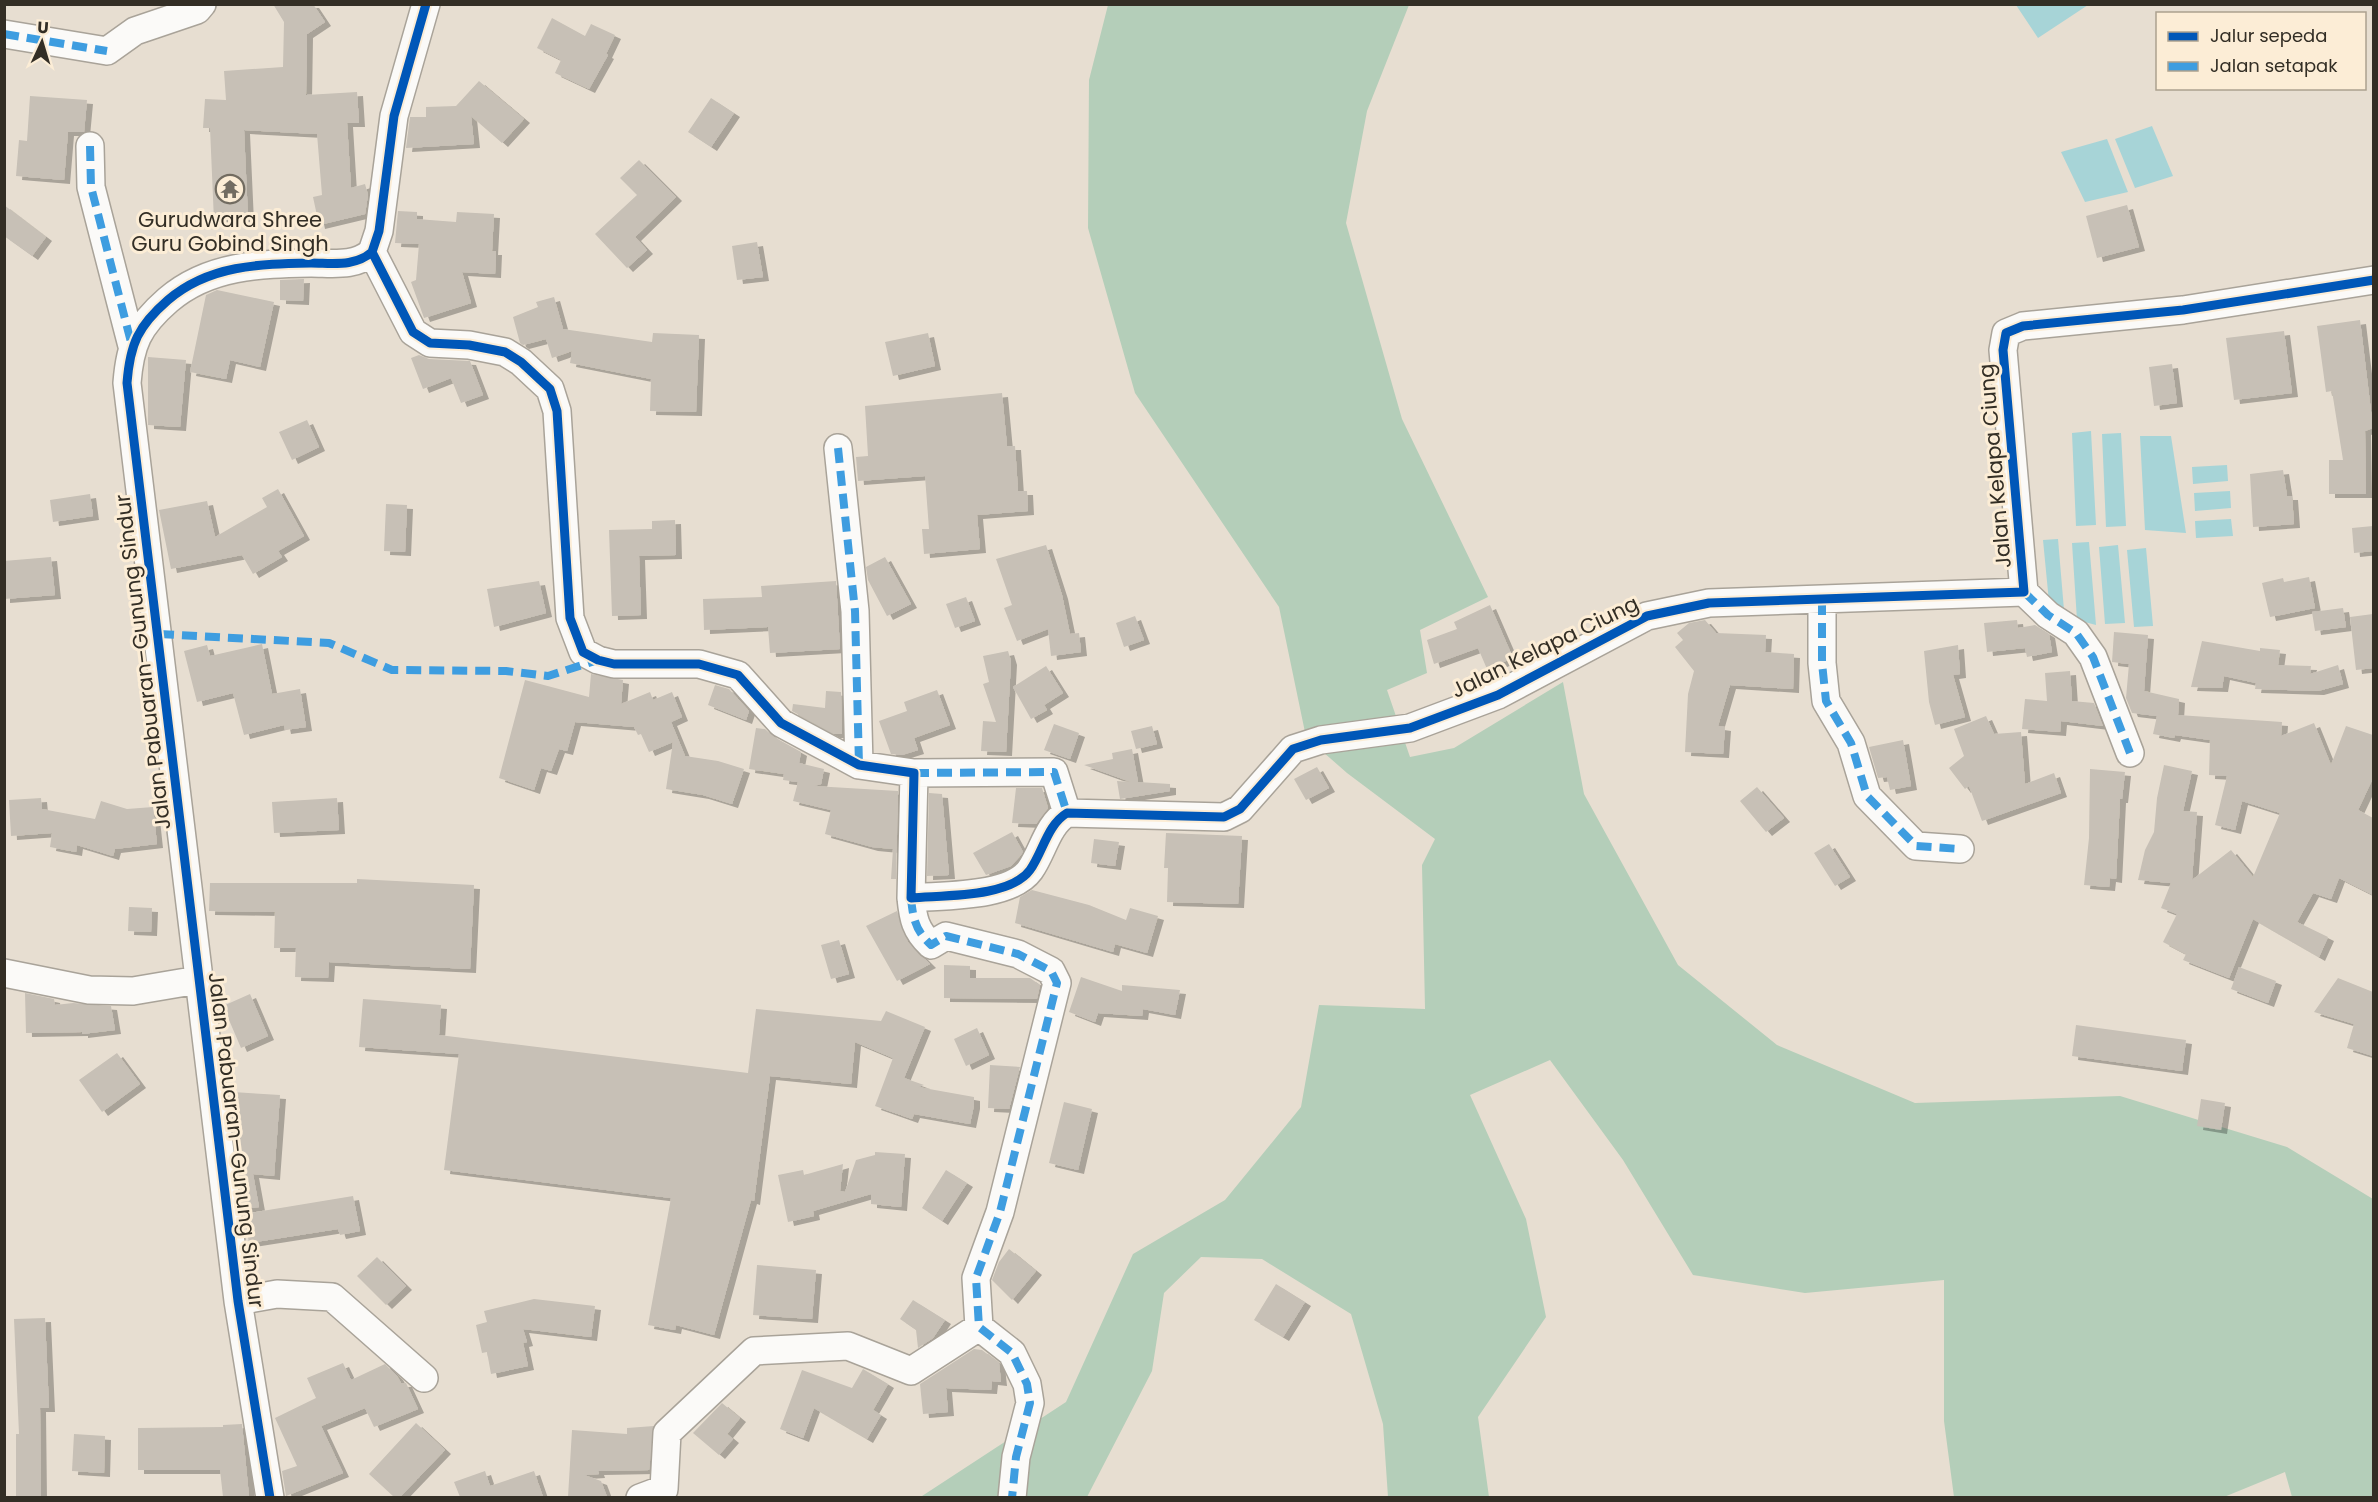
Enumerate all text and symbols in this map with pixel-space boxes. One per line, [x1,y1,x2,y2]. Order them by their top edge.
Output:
north arrow [12,12,72,72]
legend [2156,12,2366,90]
text: U [37,16,49,39]
text: Jalur sepeda [2210,23,2327,48]
text: Jalan setapak [2210,53,2338,78]
temple icon: Gurudwara Shree Guru Gobind Singh [214,173,246,205]
place label: Gurudwara Shree Guru Gobind Singh [131,205,329,258]
street label: Jalan Kelapa Ciung [1971,363,2018,569]
street label: Jalan Pabuaran–Gunung Sindur [108,492,177,832]
street label: Jalan Kelapa Ciung [1446,589,1643,705]
street label: Jalan Pabuaran–Gunung Sindur [202,970,271,1310]

